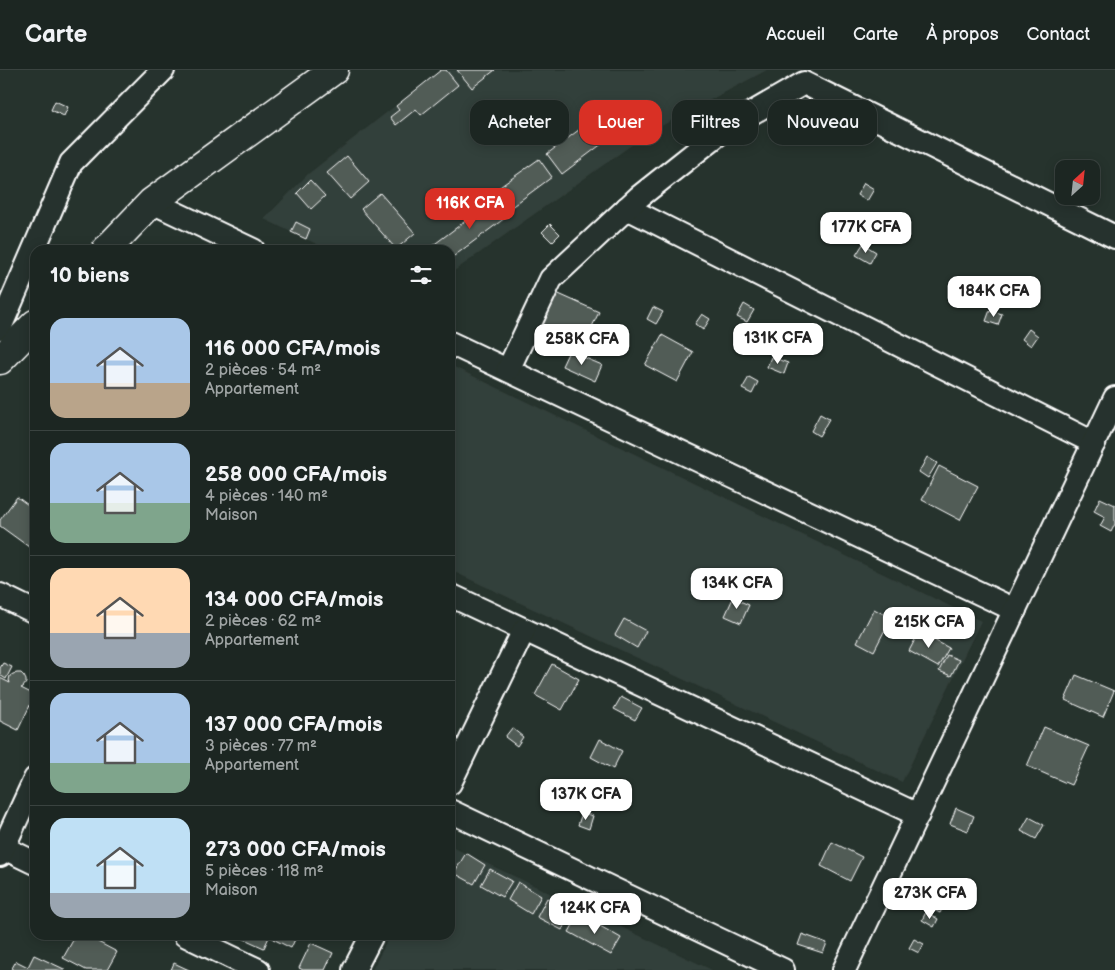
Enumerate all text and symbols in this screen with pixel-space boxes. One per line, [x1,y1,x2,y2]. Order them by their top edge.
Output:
text: Carte [25,20,87,49]
text: Accueil [766,24,825,45]
text: Carte [853,24,898,45]
text: À propos [926,24,999,45]
text: Contact [1027,24,1090,45]
chip: Acheter [470,100,569,145]
chip: Louer [579,100,662,145]
chip: Filtres [672,100,758,145]
chip: Nouveau [768,100,877,145]
north arrow [1055,160,1100,205]
map controls [1055,160,1100,205]
pin: 116K CFA [418,188,522,230]
text: 116K CFA [436,194,504,213]
pin: 177K CFA [814,212,918,254]
text: 177K CFA [831,218,901,237]
icon: filters [407,261,435,289]
text: 10 biens [50,263,129,288]
pin: 184K CFA [942,276,1046,318]
text: 184K CFA [959,282,1029,301]
pin: 131K CFA [726,322,830,365]
pin: 258K CFA [530,324,634,366]
text: 131K CFA [744,329,812,348]
text: 258K CFA [545,330,619,349]
text: 116 000 CFA/mois [205,336,380,361]
icon: home [90,338,150,398]
text: 2 pièces · 54 m² [205,361,321,380]
text: Appartement [205,380,299,399]
text: 258 000 CFA/mois [205,462,387,487]
icon: home [90,463,150,523]
text: 4 pièces · 140 m² [205,487,328,506]
text: Maison [205,506,258,525]
pin: 134K CFA [685,568,789,610]
text: 134K CFA [702,574,772,593]
text: 134 000 CFA/mois [205,587,383,612]
icon: home [90,588,150,648]
pin: 215K CFA [877,606,981,649]
text: 2 pièces · 62 m² [205,612,321,631]
text: 215K CFA [894,613,964,632]
text: Appartement [205,631,299,650]
text: 137 000 CFA/mois [205,712,383,737]
icon: home [90,713,150,773]
text: 3 pièces · 77 m² [205,737,317,756]
text: Appartement [205,756,299,775]
pin: 137K CFA [534,778,638,821]
text: 137K CFA [551,785,621,804]
text: 273 000 CFA/mois [205,837,386,862]
icon: home [90,838,150,898]
text: 5 pièces · 118 m² [205,862,324,881]
pin: 273K CFA [878,878,982,920]
text: Maison [205,881,258,900]
text: 273K CFA [894,884,966,903]
pin: 124K CFA [543,892,647,935]
text: 124K CFA [560,899,630,918]

